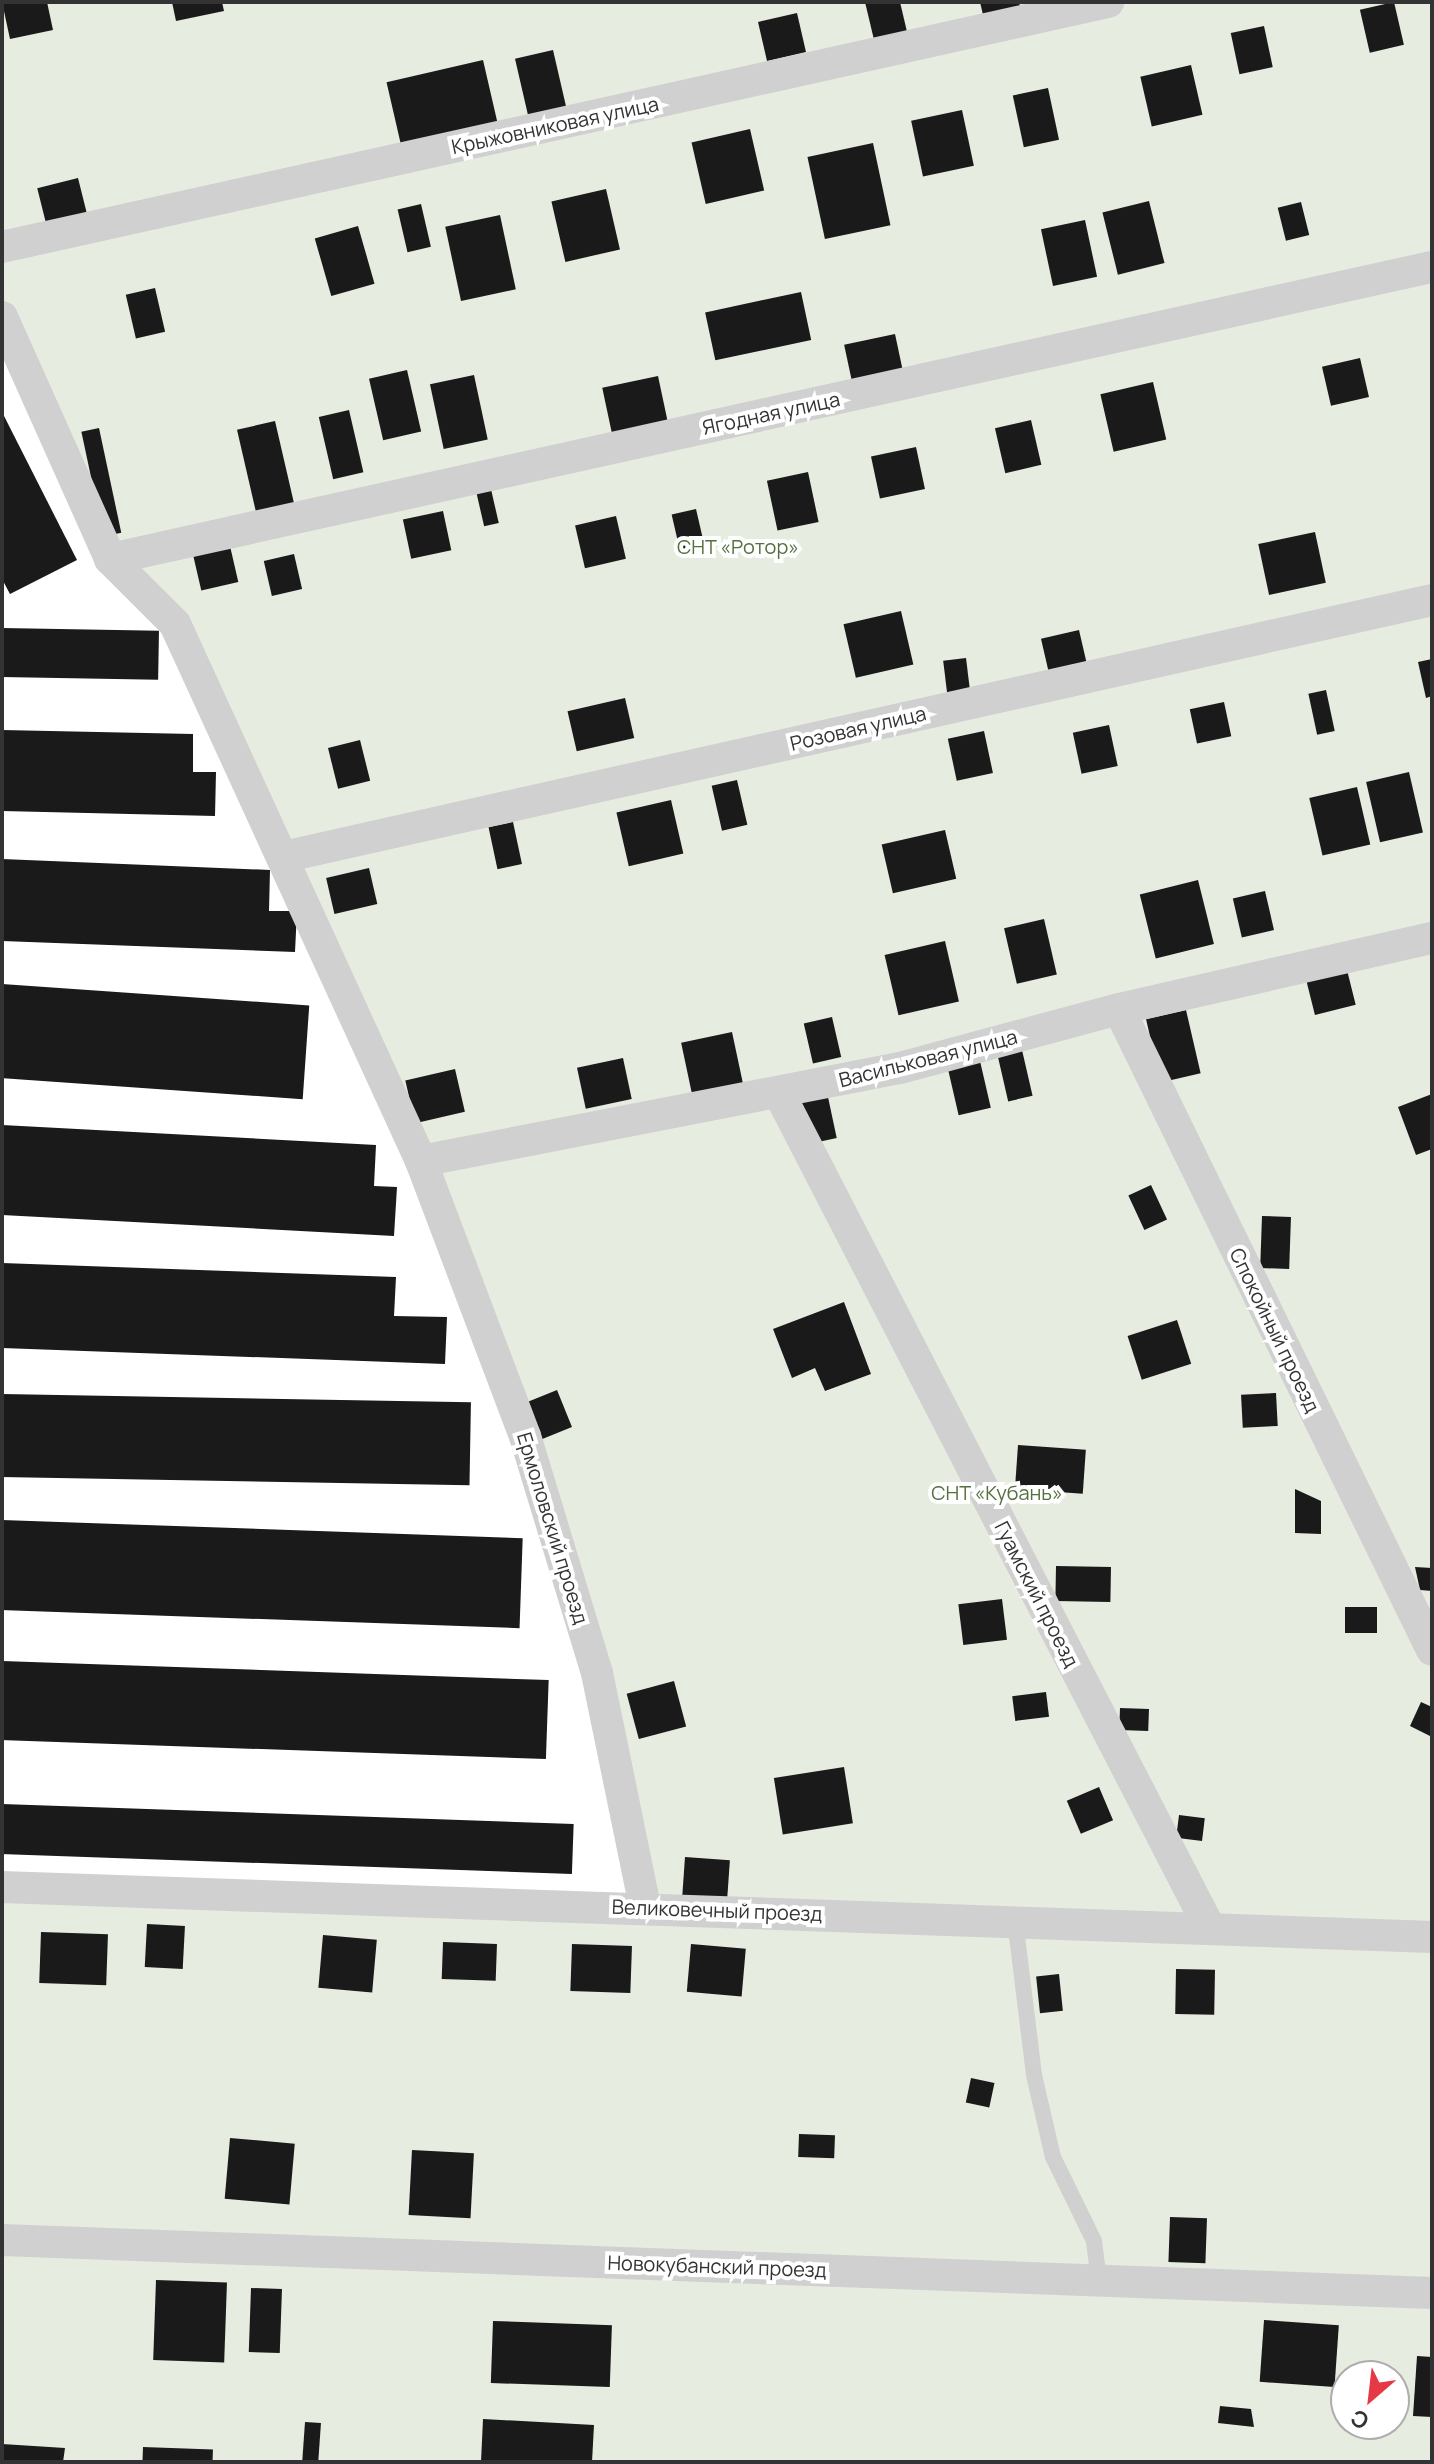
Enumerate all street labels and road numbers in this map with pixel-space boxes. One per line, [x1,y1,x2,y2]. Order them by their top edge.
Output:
street label: Крыжовниковая улица [449,91,661,159]
street label: Ягодная улица [700,387,842,439]
street label: Розовая улица [788,701,928,755]
street label: Васильковая улица [836,1024,1020,1092]
street label: Спокойный проезд [1225,1244,1325,1416]
street label: Ермоловский проезд [512,1429,594,1627]
street label: Гуамский проезд [990,1517,1084,1671]
street label: Великовечный проезд [611,1894,823,1926]
street label: Новокубанский проезд [607,2250,827,2282]

